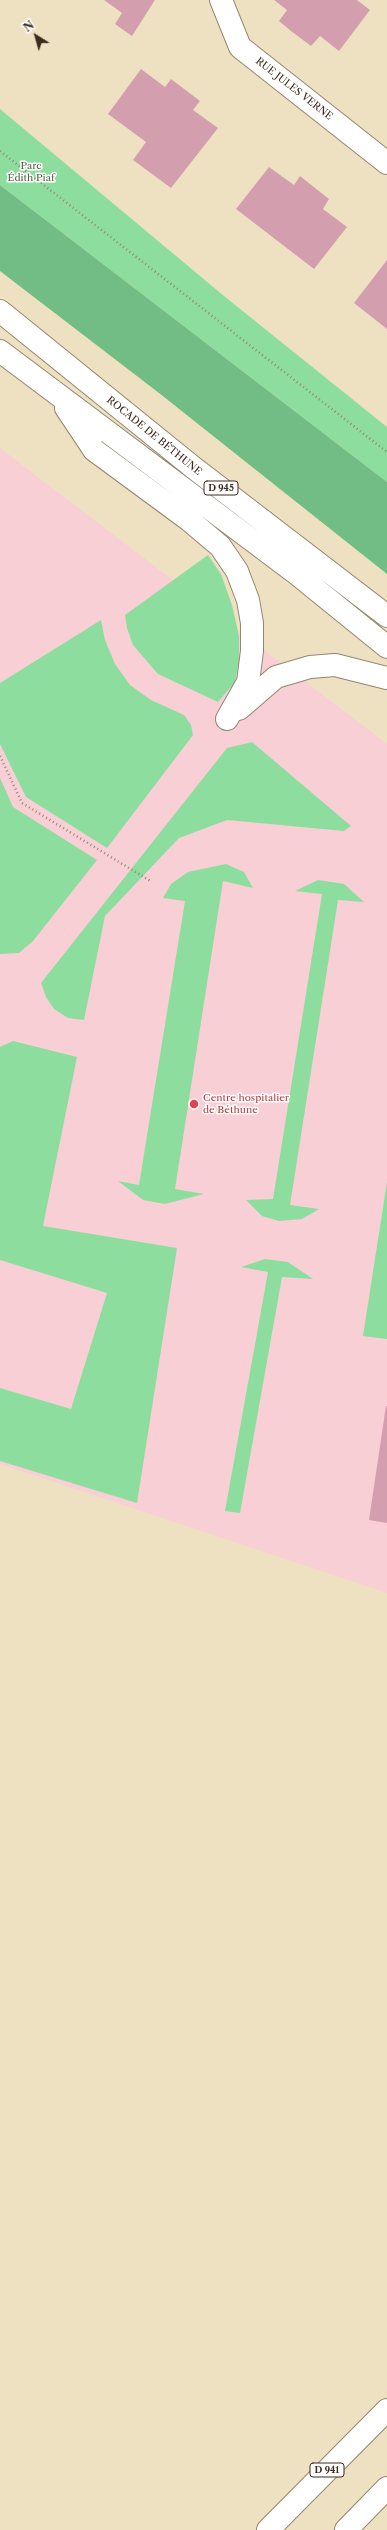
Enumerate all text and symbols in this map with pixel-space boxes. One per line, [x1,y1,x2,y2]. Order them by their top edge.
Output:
north arrow [16,16,56,56]
text: N [21,18,37,35]
street label: RUE JULES VERNE [253,55,335,123]
park label: Parc Édith Piaf [8,160,54,184]
street label: ROCADE DE BÉTHUNE [104,394,204,478]
road number: D 945 [204,481,238,495]
place label: Centre hospitalier de Béthune [203,1092,289,1116]
marker: Centre hospitalier de Béthune [188,1098,200,1110]
road number: D 941 [310,2463,344,2477]

